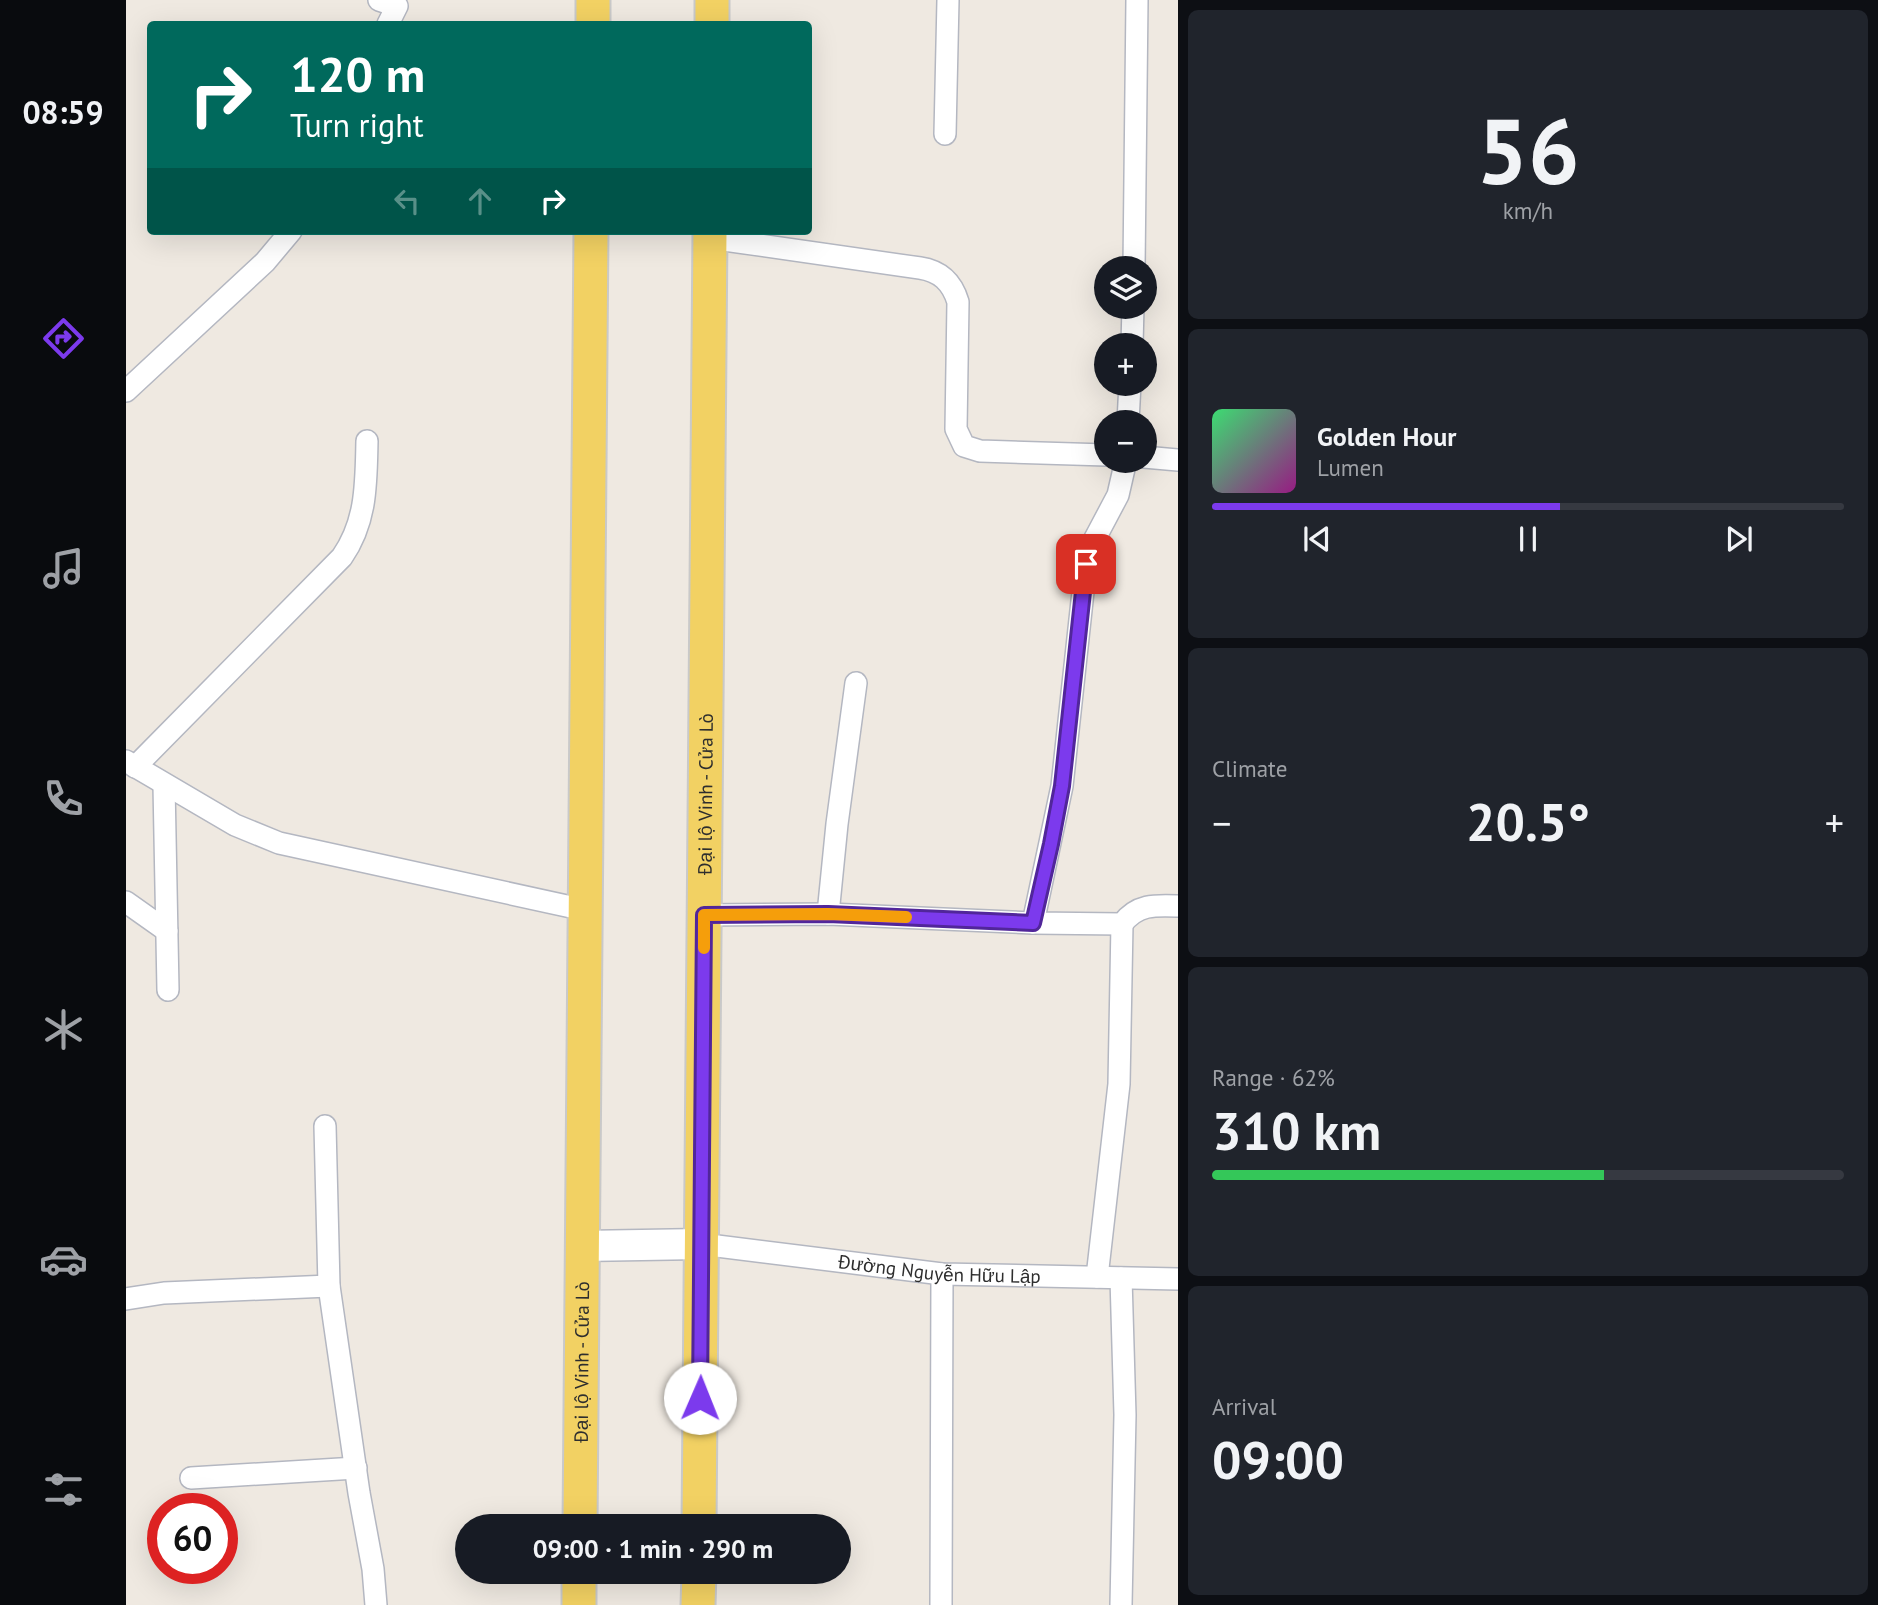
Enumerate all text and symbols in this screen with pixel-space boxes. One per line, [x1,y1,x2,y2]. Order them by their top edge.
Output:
text: 120 m [290,42,425,106]
icon: right [175,49,266,140]
text: 08:59 [22,91,104,133]
text: 56 [1476,91,1580,209]
text: Turn right [290,104,424,146]
icon: left [388,182,426,220]
icon: ahead [461,182,499,220]
icon: right [534,182,572,220]
text: km/h [1503,196,1553,225]
map controls [1094,256,1157,473]
button: layers [1094,256,1157,319]
icon: directions [39,314,88,363]
button: + [1094,333,1157,396]
button: − [1094,410,1157,473]
text: Golden Hour [1317,420,1456,453]
text: Lumen [1317,453,1384,482]
icon: previous [1298,520,1336,558]
icon: pause [1509,520,1547,558]
icon: next [1720,520,1758,558]
pin [1056,534,1116,594]
icon: music [39,544,88,593]
icon: arrive [1067,545,1105,583]
street label: Đại lộ Vinh - Cửa Lò [693,713,718,876]
text: Climate [1212,754,1287,783]
icon: phone [39,774,88,823]
text: 20.5° [1466,788,1590,855]
text: − [1212,798,1231,847]
text: + [1825,798,1844,847]
icon: climate [39,1005,88,1054]
text: Range · 62% [1212,1063,1335,1092]
text: 310 km [1212,1097,1381,1164]
icon: car [39,1235,88,1284]
street label: Đường Nguyễn Hữu Lập [836,1249,1041,1288]
street label: Đại lộ Vinh - Cửa Lò [569,1281,594,1444]
position arrow [663,1361,737,1435]
text: Arrival [1212,1392,1276,1421]
text: 09:00 [1212,1426,1344,1493]
icon: filters [39,1465,88,1514]
speed limit sign: 60 [147,1493,238,1584]
text: 09:00 · 1 min · 290 m [533,1532,773,1565]

